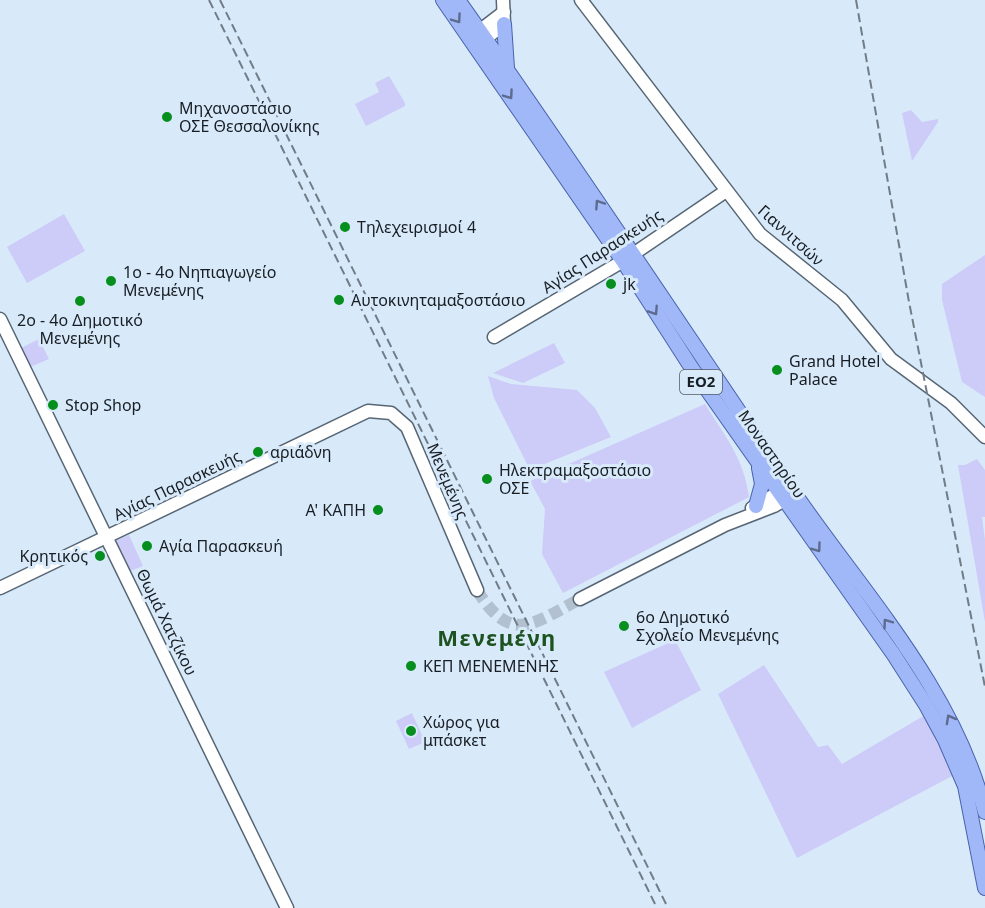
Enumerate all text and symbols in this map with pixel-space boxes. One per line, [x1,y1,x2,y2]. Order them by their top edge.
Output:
one-way arrow [450,12,461,23]
one-way arrow [502,88,513,99]
place label: Μηχανοστάσιο ΟΣΕ Θεσσαλονίκης [179,97,320,137]
marker: Μηχανοστάσιο ΟΣΕ Θεσσαλονίκης [160,110,174,124]
one-way arrow [595,200,606,211]
street label: Γιαννιτσών [753,200,829,270]
street label: Αγίας Παρασκευής [538,204,667,298]
place label: Τηλεχειρισμοί 4 [357,216,476,238]
marker: Τηλεχειρισμοί 4 [338,220,352,234]
place label: 1o - 4o Νηπιαγωγείο Μενεμένης [123,261,276,301]
place label: jk [622,273,636,295]
marker: 1o - 4o Νηπιαγωγείο Μενεμένης [104,274,118,288]
marker: jk [604,277,618,291]
place label: Αυτοκινηταμαξοστάσιο [351,289,525,311]
marker: Αυτοκινηταμαξοστάσιο [332,293,346,307]
marker: 2o - 4o Δημοτικό Μενεμένης [73,294,87,308]
one-way arrow [647,304,658,315]
place label: 2o - 4o Δημοτικό Μενεμένης [17,309,143,349]
place label: Grand Hotel Palace [789,350,880,390]
marker: Grand Hotel Palace [770,363,784,377]
road number: ΕΟ2 [680,370,722,394]
place label: Stop Shop [65,394,141,416]
marker: Stop Shop [46,398,60,412]
street label: Μοναστηρίου [733,405,811,503]
street label: Μενεμένης [422,440,474,523]
place label: αριάδνη [270,441,331,463]
street label: Αγίας Παρασκευής [110,444,245,525]
marker: αριάδνη [251,445,265,459]
place label: Ηλεκτραμαξοστάσιο ΟΣΕ [499,459,651,499]
marker: Ηλεκτραμαξοστάσιο ΟΣΕ [480,472,494,486]
place label: Α' ΚΑΠΗ [305,499,366,521]
marker: Α' ΚΑΠΗ [371,503,385,517]
place label: Αγία Παρασκευή [159,535,283,557]
marker: Αγία Παρασκευή [140,539,154,553]
one-way arrow [810,542,821,553]
place label: Κρητικός [20,545,88,567]
marker: Κρητικός [93,549,107,563]
street label: Θωμά Χατζίκου [132,565,202,679]
place label: 6ο Δημοτικό Σχολείο Μενεμένης [636,606,779,646]
marker: 6ο Δημοτικό Σχολείο Μενεμένης [617,619,631,633]
one-way arrow [883,619,894,630]
district label: Μενεμένη [437,622,557,652]
place label: ΚΕΠ ΜΕΝΕΜΕΝΗΣ [423,655,559,677]
marker: ΚΕΠ ΜΕΝΕΜΕΝΗΣ [404,659,418,673]
place label: Χώρος για μπάσκετ [423,711,500,751]
one-way arrow [945,715,957,725]
marker: Χώρος για μπάσκετ [404,724,418,738]

